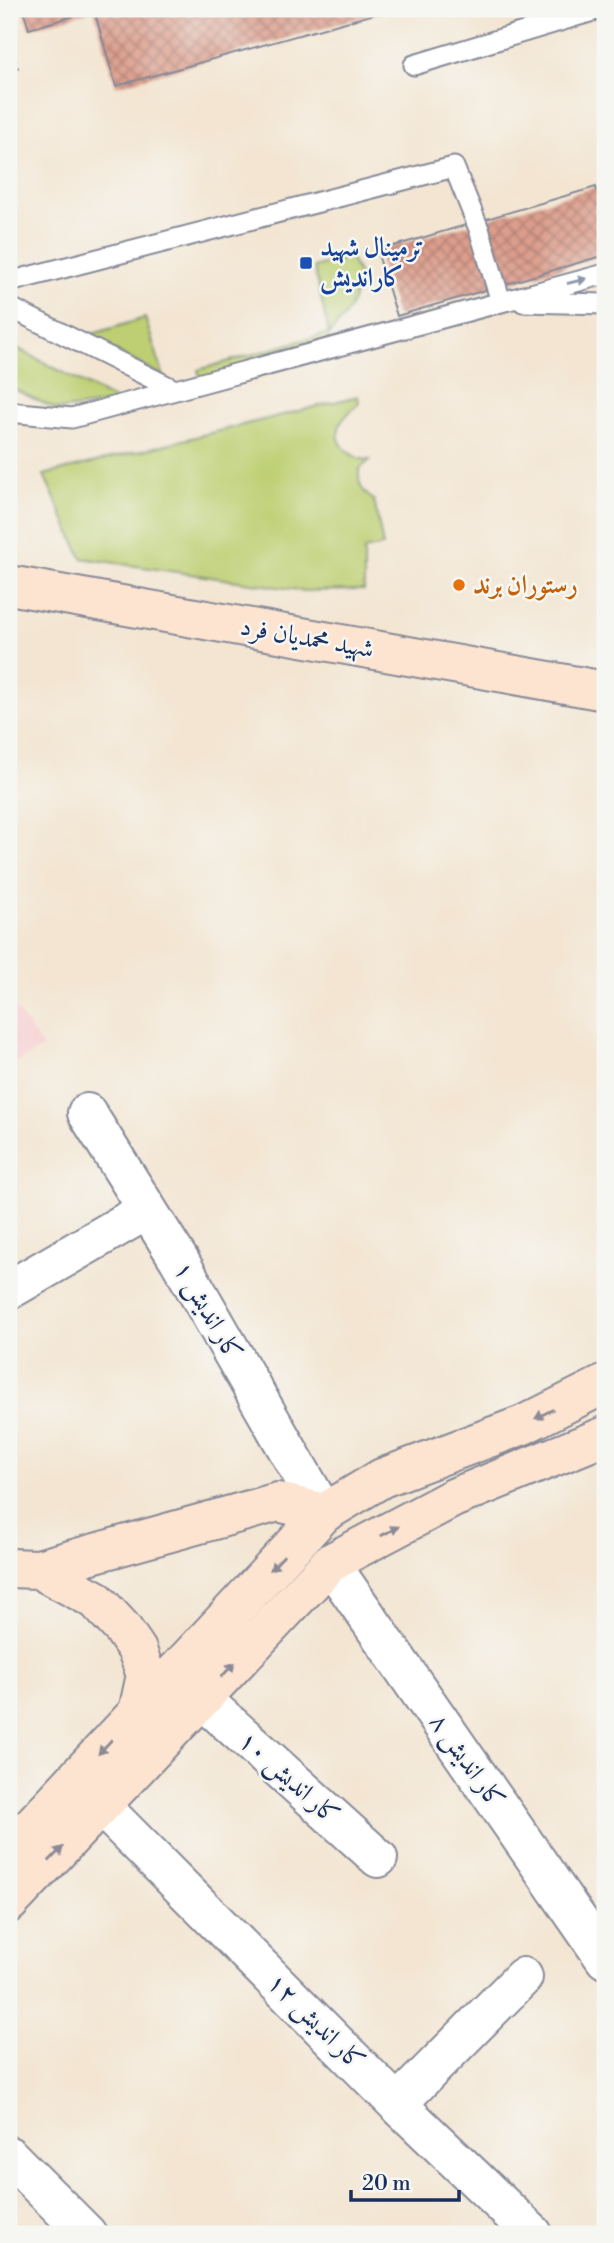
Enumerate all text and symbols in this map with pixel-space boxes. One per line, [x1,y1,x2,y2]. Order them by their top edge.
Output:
place label: ترمینال شهید کاراندیش [320,232,424,295]
marker: ترمینال شهید کاراندیش [298,255,314,271]
one-way arrow [567,276,588,286]
place label: رستوران برند [473,569,578,601]
marker: رستوران برند [451,577,467,593]
street label: شهید محمدیان فرد [238,610,376,666]
street label: ۱ کار اندیش [166,1256,249,1367]
one-way arrow [534,1409,554,1420]
one-way arrow [380,1525,400,1537]
one-way arrow [270,1554,286,1571]
one-way arrow [219,1661,236,1678]
street label: ۸ کار اندیش [422,1707,512,1816]
street label: ۱۰ کار اندیش [231,1724,346,1832]
one-way arrow [98,1738,114,1755]
one-way arrow [47,1846,63,1863]
street label: ۱۲ کار اندیش [260,1967,371,2078]
scale bar [351,2159,460,2203]
text: 20 m [362,2171,411,2197]

